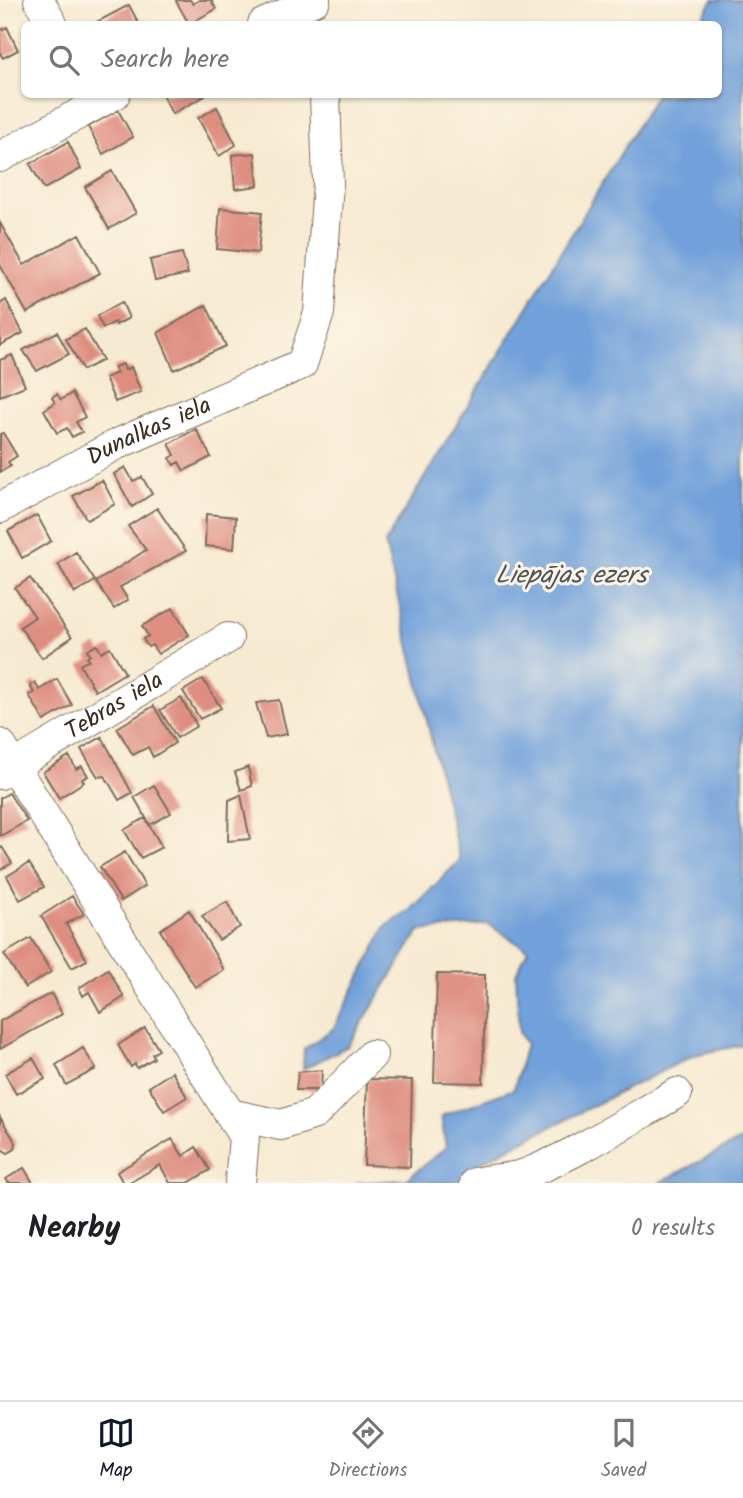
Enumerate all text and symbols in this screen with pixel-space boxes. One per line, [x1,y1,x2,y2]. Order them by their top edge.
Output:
search box [21,21,722,98]
text: Search here [101,39,229,81]
icon: search [45,41,83,79]
street label: Dunalkas iela [80,386,218,476]
water label: Liepājas ezers [495,555,650,597]
street label: Tebras iela [57,661,171,751]
text: Nearby [28,1205,120,1253]
text: 0 results [631,1211,715,1247]
tab: Map [97,1414,135,1486]
tab: Directions [329,1414,407,1486]
tab: Saved [601,1414,646,1486]

